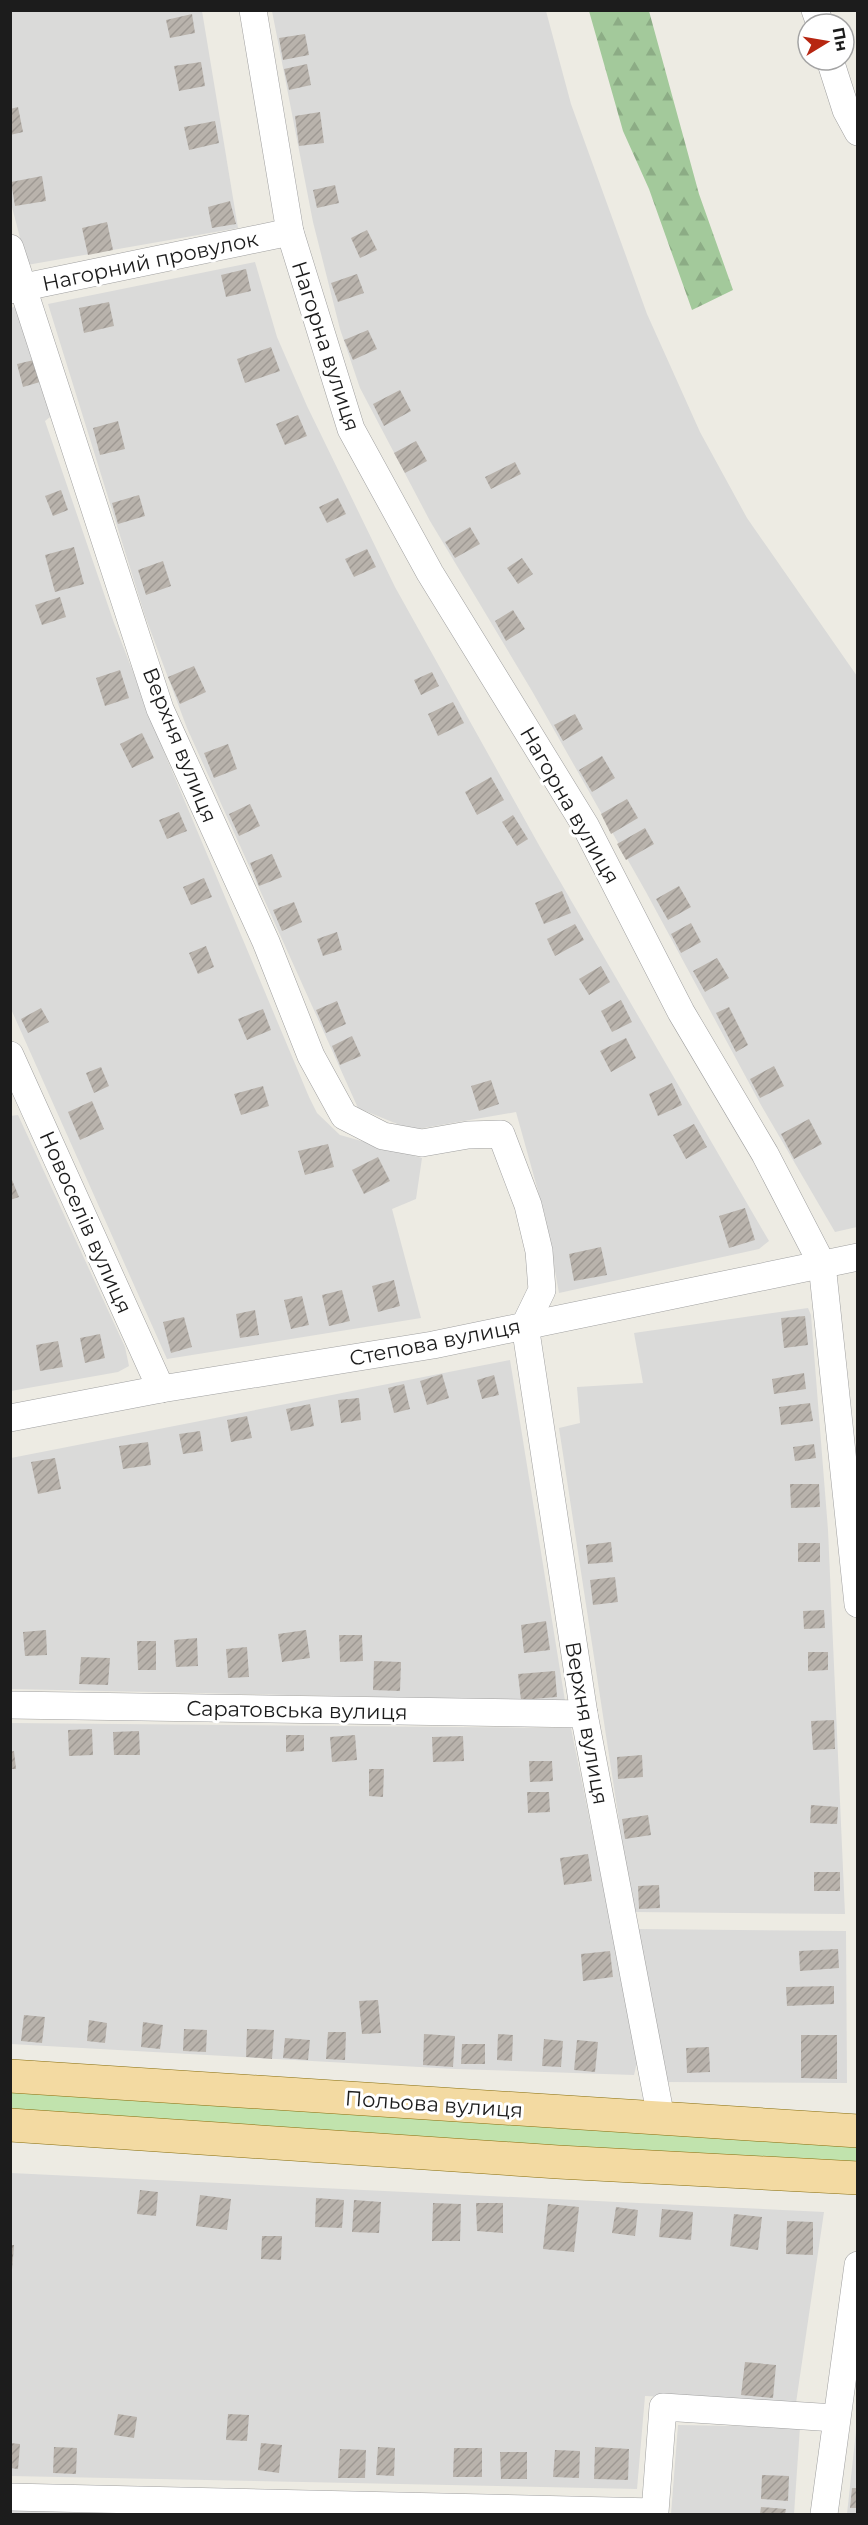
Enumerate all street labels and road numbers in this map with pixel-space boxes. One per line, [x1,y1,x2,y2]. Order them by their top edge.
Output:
street label: Нагорний провулок [40,226,260,296]
street label: Нагорна вулиця [287,258,365,434]
street label: Верхня вулиця [138,664,222,826]
street label: Нагорна вулиця [515,722,625,888]
street label: Новоселів вулиця [34,1127,138,1317]
street label: Степова вулиця [347,1313,523,1371]
street label: Верхня вулиця [560,1640,614,1806]
street label: Саратовська вулиця [186,1696,408,1724]
street label: Польова вулиця [344,2085,524,2123]

